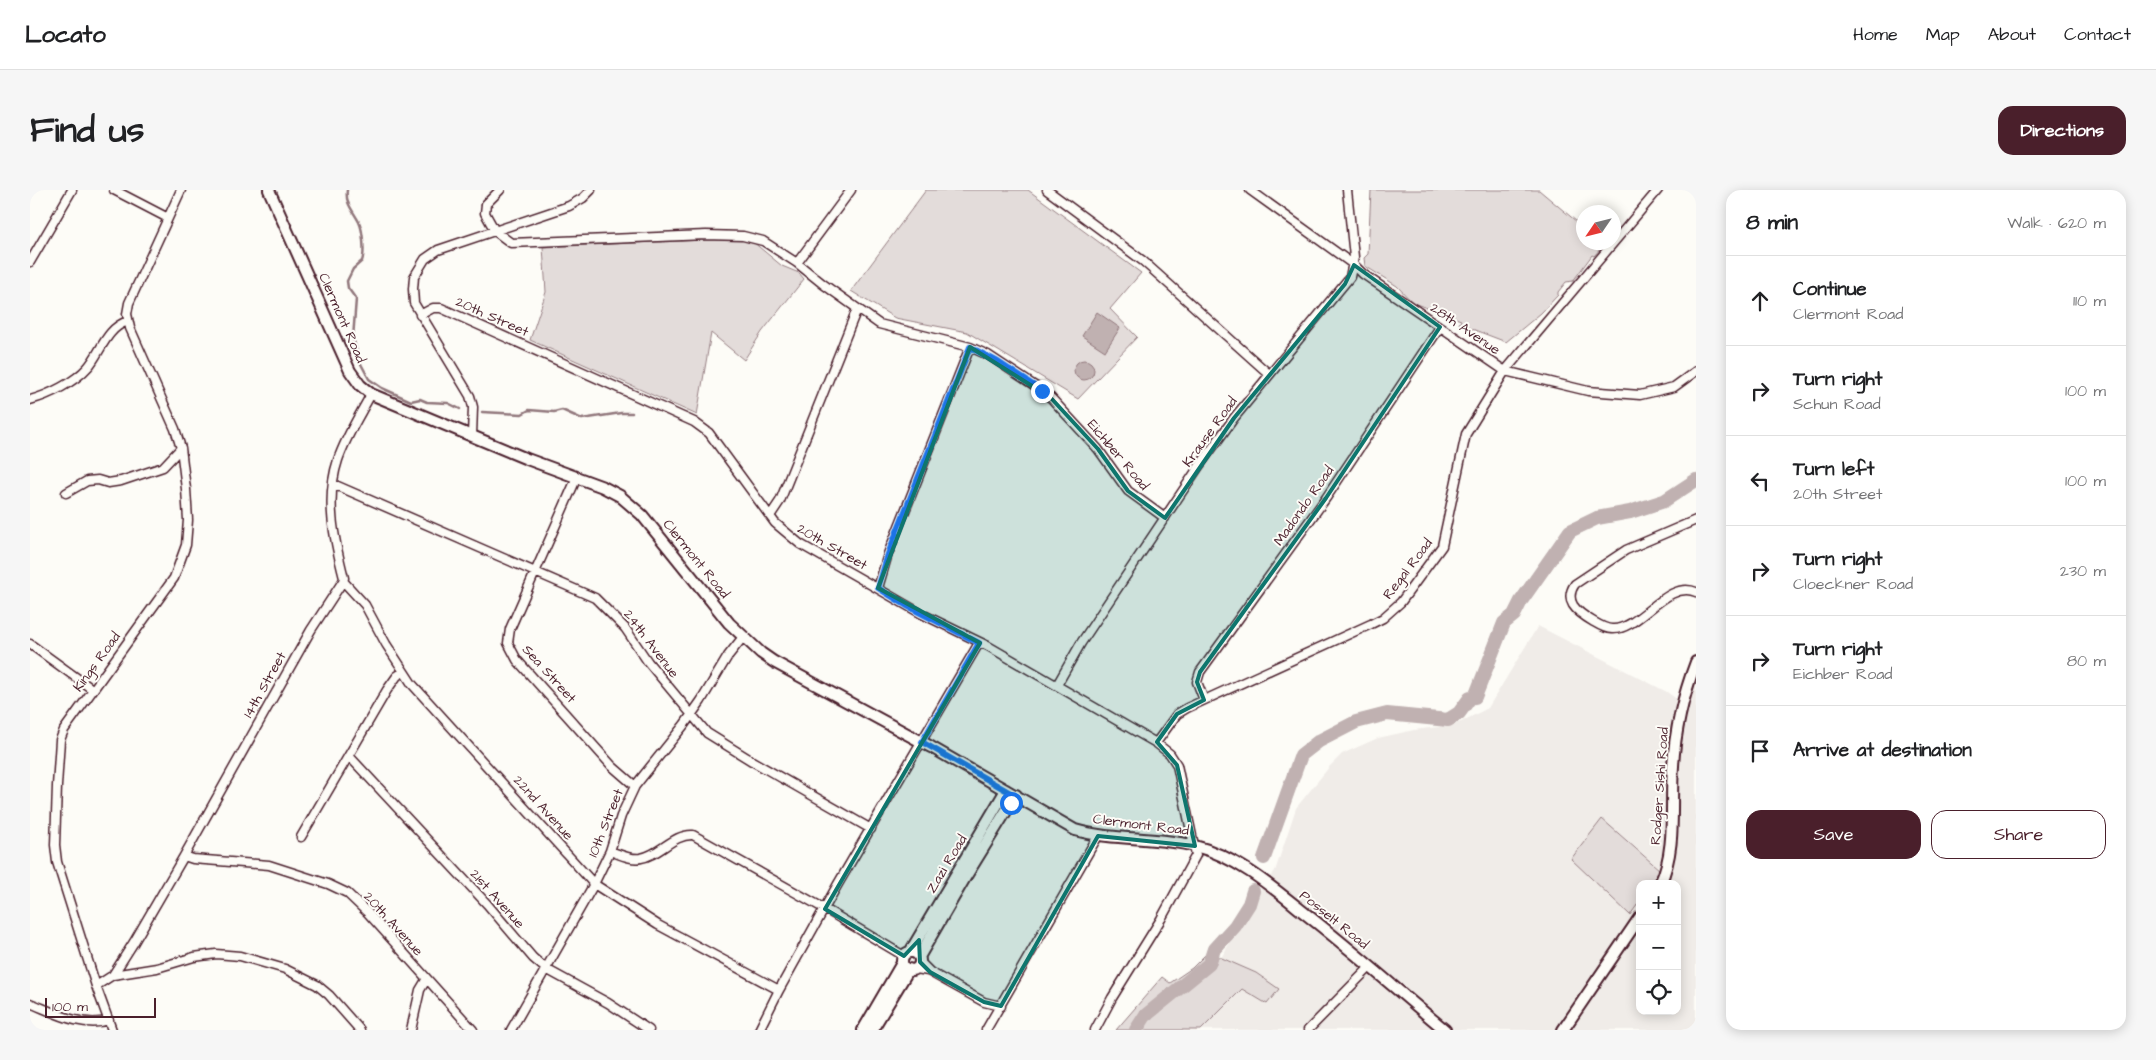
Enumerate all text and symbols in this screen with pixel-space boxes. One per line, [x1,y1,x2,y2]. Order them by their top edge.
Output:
text: Locato [25,18,106,52]
text: Home [1853,22,1898,47]
text: Map [1926,22,1960,47]
text: About [1988,22,2036,47]
text: Contact [2064,22,2131,47]
text: Find us [30,106,144,155]
button: Directions [1998,106,2126,155]
north arrow [1576,205,1621,250]
text: 8 min [1746,208,1798,237]
text: Walk · 620 m [2007,212,2106,234]
street label: Clermont Road [313,270,371,366]
text: Continue [1793,276,1867,303]
icon: ahead [1746,287,1774,315]
text: 110 m [2073,290,2106,312]
street label: 20th Street [452,292,532,342]
street label: 28th Avenue [1426,298,1504,360]
text: Clermont Road [1793,303,1903,325]
text: Turn right [1793,366,1882,393]
icon: right [1746,377,1774,405]
route end [1031,380,1054,403]
text: 100 m [2065,380,2106,402]
street label: Krause Road [1178,393,1242,471]
text: Schun Road [1793,393,1881,415]
street label: Eichber Road [1082,415,1154,495]
text: Turn left [1793,456,1874,483]
street label: Madondo Road [1269,462,1339,550]
icon: left [1746,467,1774,495]
text: 100 m [2065,470,2106,492]
text: 20th Street [1793,483,1882,505]
street label: Clermont Road [658,515,734,603]
street label: 20th Street [793,519,871,575]
street label: Regal Road [1378,534,1438,604]
text: Turn right [1793,546,1882,573]
icon: right [1746,557,1774,585]
text: 230 m [2060,560,2106,582]
text: Cloeckner Road [1793,573,1913,595]
street label: 24th Avenue [619,606,684,683]
street label: Kings Road [68,628,126,696]
text: Turn right [1793,636,1882,663]
street label: Sea Street [517,640,581,708]
icon: right [1746,647,1774,675]
street label: 14th Street [239,648,292,722]
text: 80 m [2067,650,2106,672]
text: Eichber Road [1793,663,1893,685]
street label: Rodger Sishi Road [1646,726,1674,846]
icon: arrive [1746,737,1774,765]
text: Arrive at destination [1793,737,1972,764]
street label: 22nd Avenue [508,771,578,845]
street label: 10th Street [583,786,629,860]
route start [1000,792,1023,815]
street label: Clermont Road [1092,809,1190,841]
button: Save [1746,810,1921,859]
button: Share [1931,810,2106,859]
street label: Zazi Road [922,831,972,897]
street label: 21st Avenue [465,865,529,933]
map controls [1636,880,1681,1015]
button: + [1636,880,1681,925]
street label: Posselt Road [1295,886,1373,954]
street label: 20th Avenue [359,887,428,961]
button: − [1636,925,1681,970]
button: locate [1636,970,1681,1015]
scale bar [45,995,156,1018]
text: 100 m [52,997,88,1017]

